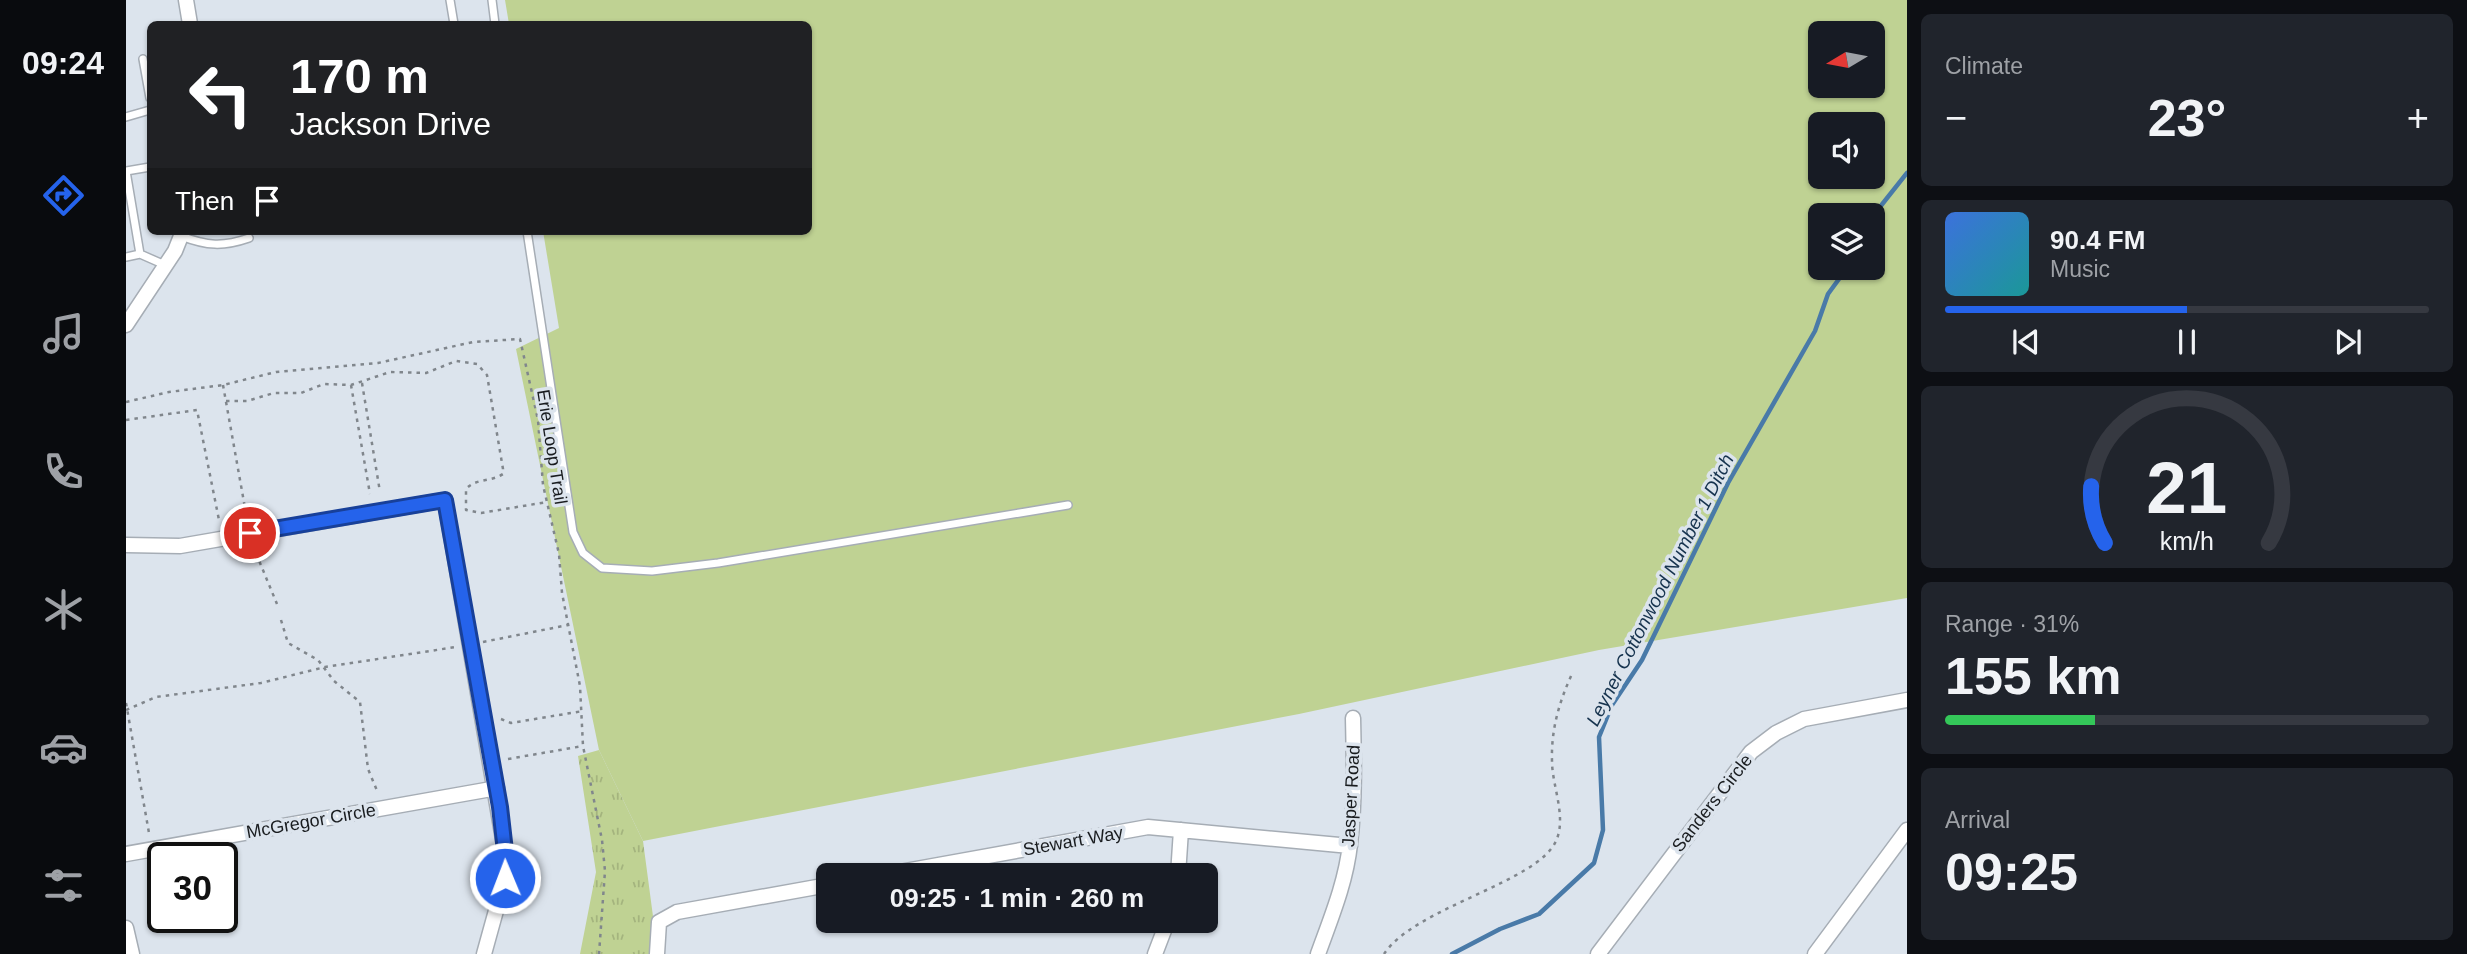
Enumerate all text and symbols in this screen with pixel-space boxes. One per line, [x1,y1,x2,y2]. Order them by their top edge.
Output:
north arrow [1808,21,1885,98]
map controls [1808,21,1885,280]
text: 09:24 [22,45,104,81]
icon: left [175,49,266,140]
text: 170 m [290,49,429,103]
text: Climate [1945,53,2023,79]
text: 23° [2148,89,2226,147]
text: − [1945,97,1967,139]
text: + [2407,97,2429,139]
text: Jackson Drive [290,106,491,142]
button: sound [1808,112,1885,189]
icon: directions [39,171,88,220]
icon: arrive [248,182,286,220]
text: Then [175,186,234,216]
button: layers [1808,203,1885,280]
text: 90.4 FM [2050,225,2145,255]
text: Music [2050,256,2110,282]
icon: music [39,309,88,358]
icon: previous [2007,323,2045,361]
icon: pause [2168,323,2206,361]
icon: next [2329,323,2367,361]
street label: Erie Loop Trail [533,388,571,506]
icon: phone [39,447,88,496]
text: 21 [2147,447,2227,528]
water label: Leyner Cottonwood Number 1 Ditch [1582,451,1738,729]
pin [220,503,280,563]
icon: arrive [231,514,269,552]
text: km/h [2160,527,2214,555]
icon: climate [39,585,88,634]
text: Range · 31% [1945,611,2079,637]
text: 155 km [1945,647,2121,705]
icon: car [39,723,88,772]
street label: Jasper Road [1338,745,1364,847]
street label: Sanders Circle [1668,750,1756,856]
street label: McGregor Circle [245,800,377,842]
text: Arrival [1945,807,2010,833]
street label: Stewart Way [1021,822,1125,860]
position arrow [468,841,542,915]
speed limit sign: 30 [147,842,238,933]
text: 09:25 [1945,843,2078,901]
icon: filters [39,861,88,910]
text: 09:25 · 1 min · 260 m [890,883,1144,913]

